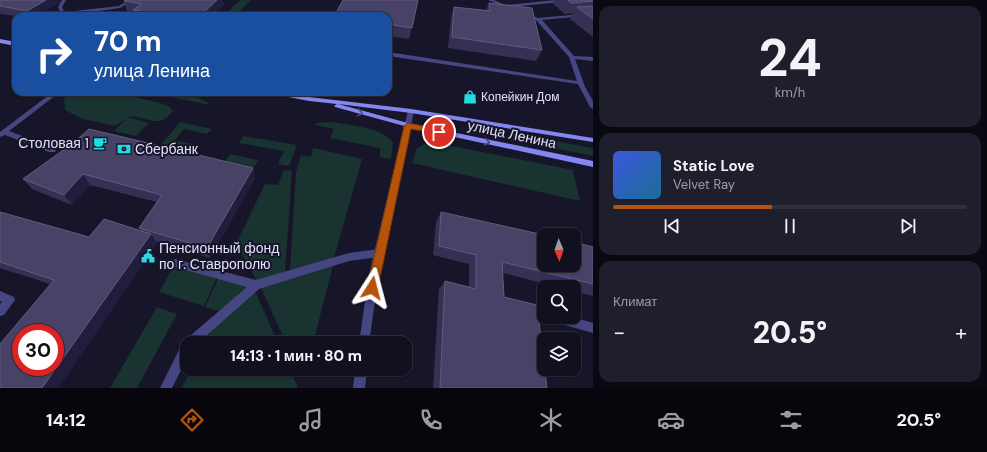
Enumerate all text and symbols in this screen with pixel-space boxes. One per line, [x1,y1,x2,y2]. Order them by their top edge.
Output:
text: 70 m [94,23,162,60]
text: 24 [758,24,822,92]
icon: right [28,28,80,80]
text: улица Ленина [94,59,210,83]
text: km/h [775,84,805,101]
shop icon: Копейкин Дом [462,89,478,105]
place label: Копейкин Дом [481,89,560,105]
one-way arrow [357,108,364,116]
pin [422,115,456,149]
street label: улица Ленина [466,116,558,152]
icon: arrive [428,121,450,143]
place label: Столовая 1 [18,134,89,152]
cafe icon: Столовая 1 [92,135,108,151]
one-way arrow [484,137,490,146]
place label: Сбербанк [135,140,199,158]
bank icon: Сбербанк [116,141,132,157]
text: Static Love [673,156,754,176]
text: Velvet Ray [673,176,735,193]
icon: previous [661,215,683,237]
icon: pause [779,215,801,237]
icon: next [897,215,919,237]
north arrow [537,228,581,272]
map controls [537,228,581,376]
place label: Пенсионный фонд по г. Ставрополю [159,239,279,273]
public building icon: Пенсионный фонд по г. Ставрополю [140,248,156,264]
position arrow [351,267,393,309]
button: search [537,280,581,324]
text: Климат [613,293,657,310]
text: 20.5° [753,313,827,352]
text: − [613,318,625,347]
text: + [955,318,967,347]
speed limit sign: 30 [12,324,64,376]
button: layers [537,332,581,376]
text: 14:13 · 1 мин · 80 m [230,346,362,366]
icon: directions [178,406,206,434]
icon: music [297,406,325,434]
icon: phone [417,406,445,434]
icon: climate [537,406,565,434]
icon: car [657,406,685,434]
icon: filters [777,406,805,434]
text: 14:12 [46,408,86,432]
text: 20.5° [896,408,941,432]

